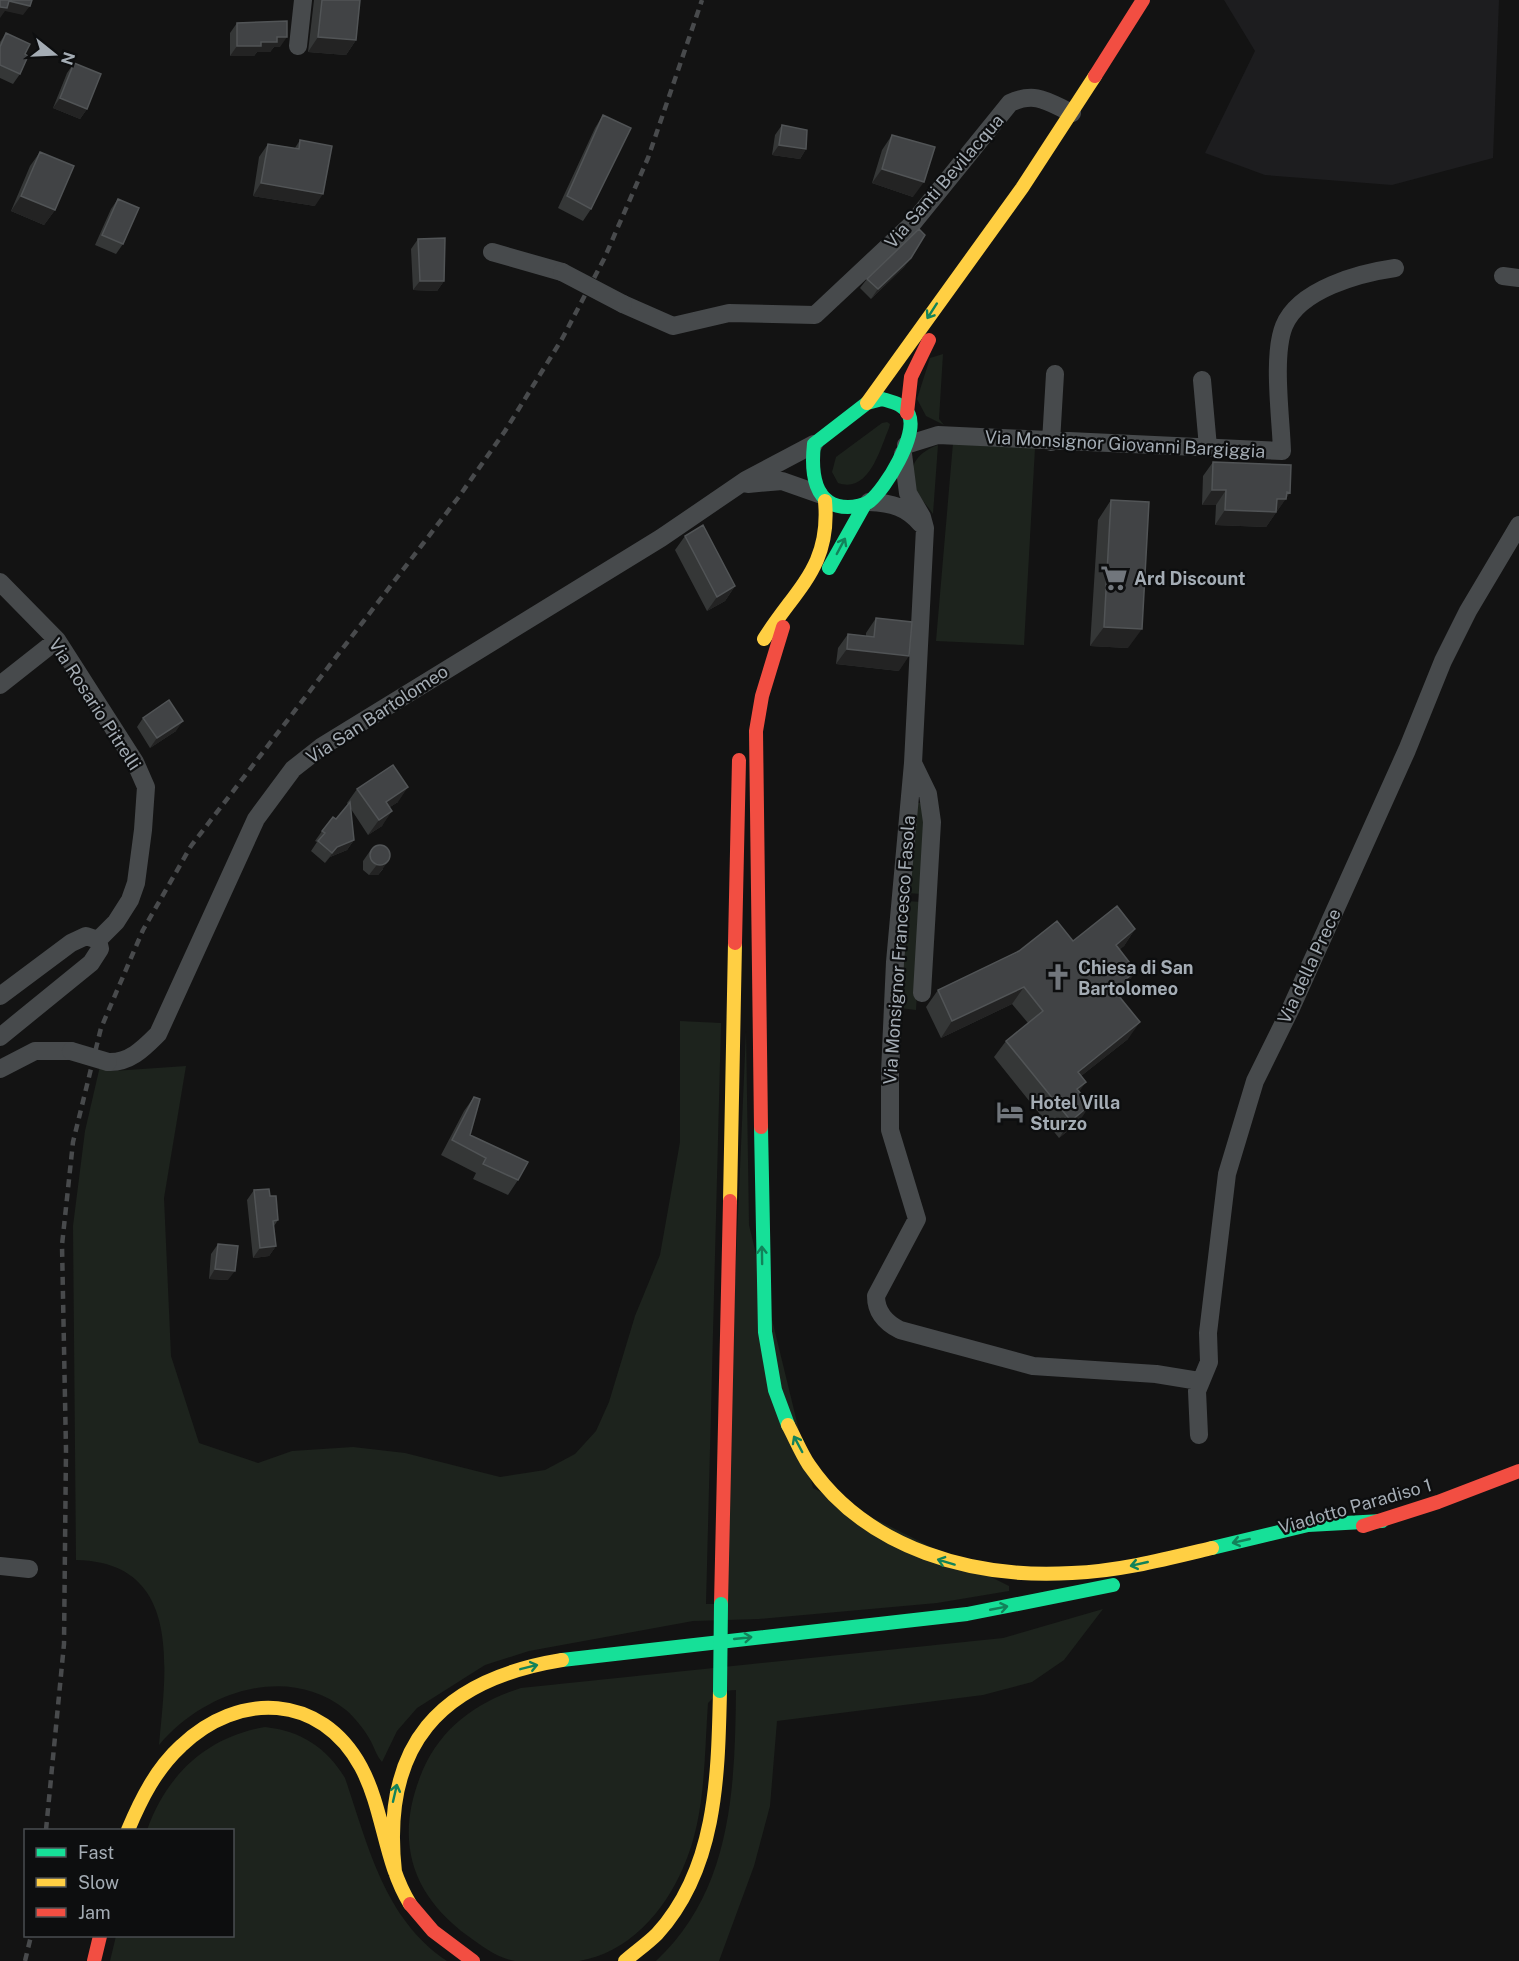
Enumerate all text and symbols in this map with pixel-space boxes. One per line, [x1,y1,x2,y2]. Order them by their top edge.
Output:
north arrow [24,24,84,84]
text: N [57,50,79,67]
street label: Via Santi Bevilacqua [880,110,1008,252]
one-way arrow [925,302,937,319]
street label: Via Monsignor Giovanni Bargiggia [984,426,1266,462]
one-way arrow [836,537,847,555]
supermarket icon: Ard Discount [1099,563,1129,593]
place label: Ard Discount [1134,568,1245,589]
street label: Via Rosario Pitrelli [45,634,145,774]
street label: Via San Bartolomeo [302,660,452,768]
street label: Via Monsignor Francesco Fasola [879,815,919,1085]
street label: Via della Prece [1273,905,1345,1027]
place label: Chiesa di San Bartolomeo [1078,957,1194,999]
church icon: Chiesa di San Bartolomeo [1043,962,1073,992]
place label: Hotel Villa Sturzo [1030,1092,1120,1134]
hotel icon: Hotel Villa Sturzo [995,1097,1025,1127]
one-way arrow [756,1246,768,1266]
one-way arrow [792,1436,804,1453]
street label: Viadotto Paradiso 1 [1276,1474,1434,1538]
one-way arrow [1232,1535,1251,1547]
one-way arrow [937,1556,956,1567]
one-way arrow [1130,1559,1149,1570]
one-way arrow [988,1602,1008,1613]
one-way arrow [732,1632,752,1643]
one-way arrow [519,1661,538,1673]
one-way arrow [390,1784,401,1803]
legend [24,1829,234,1937]
text: Fast [78,1842,114,1863]
text: Slow [78,1872,119,1893]
text: Jam [78,1902,111,1923]

